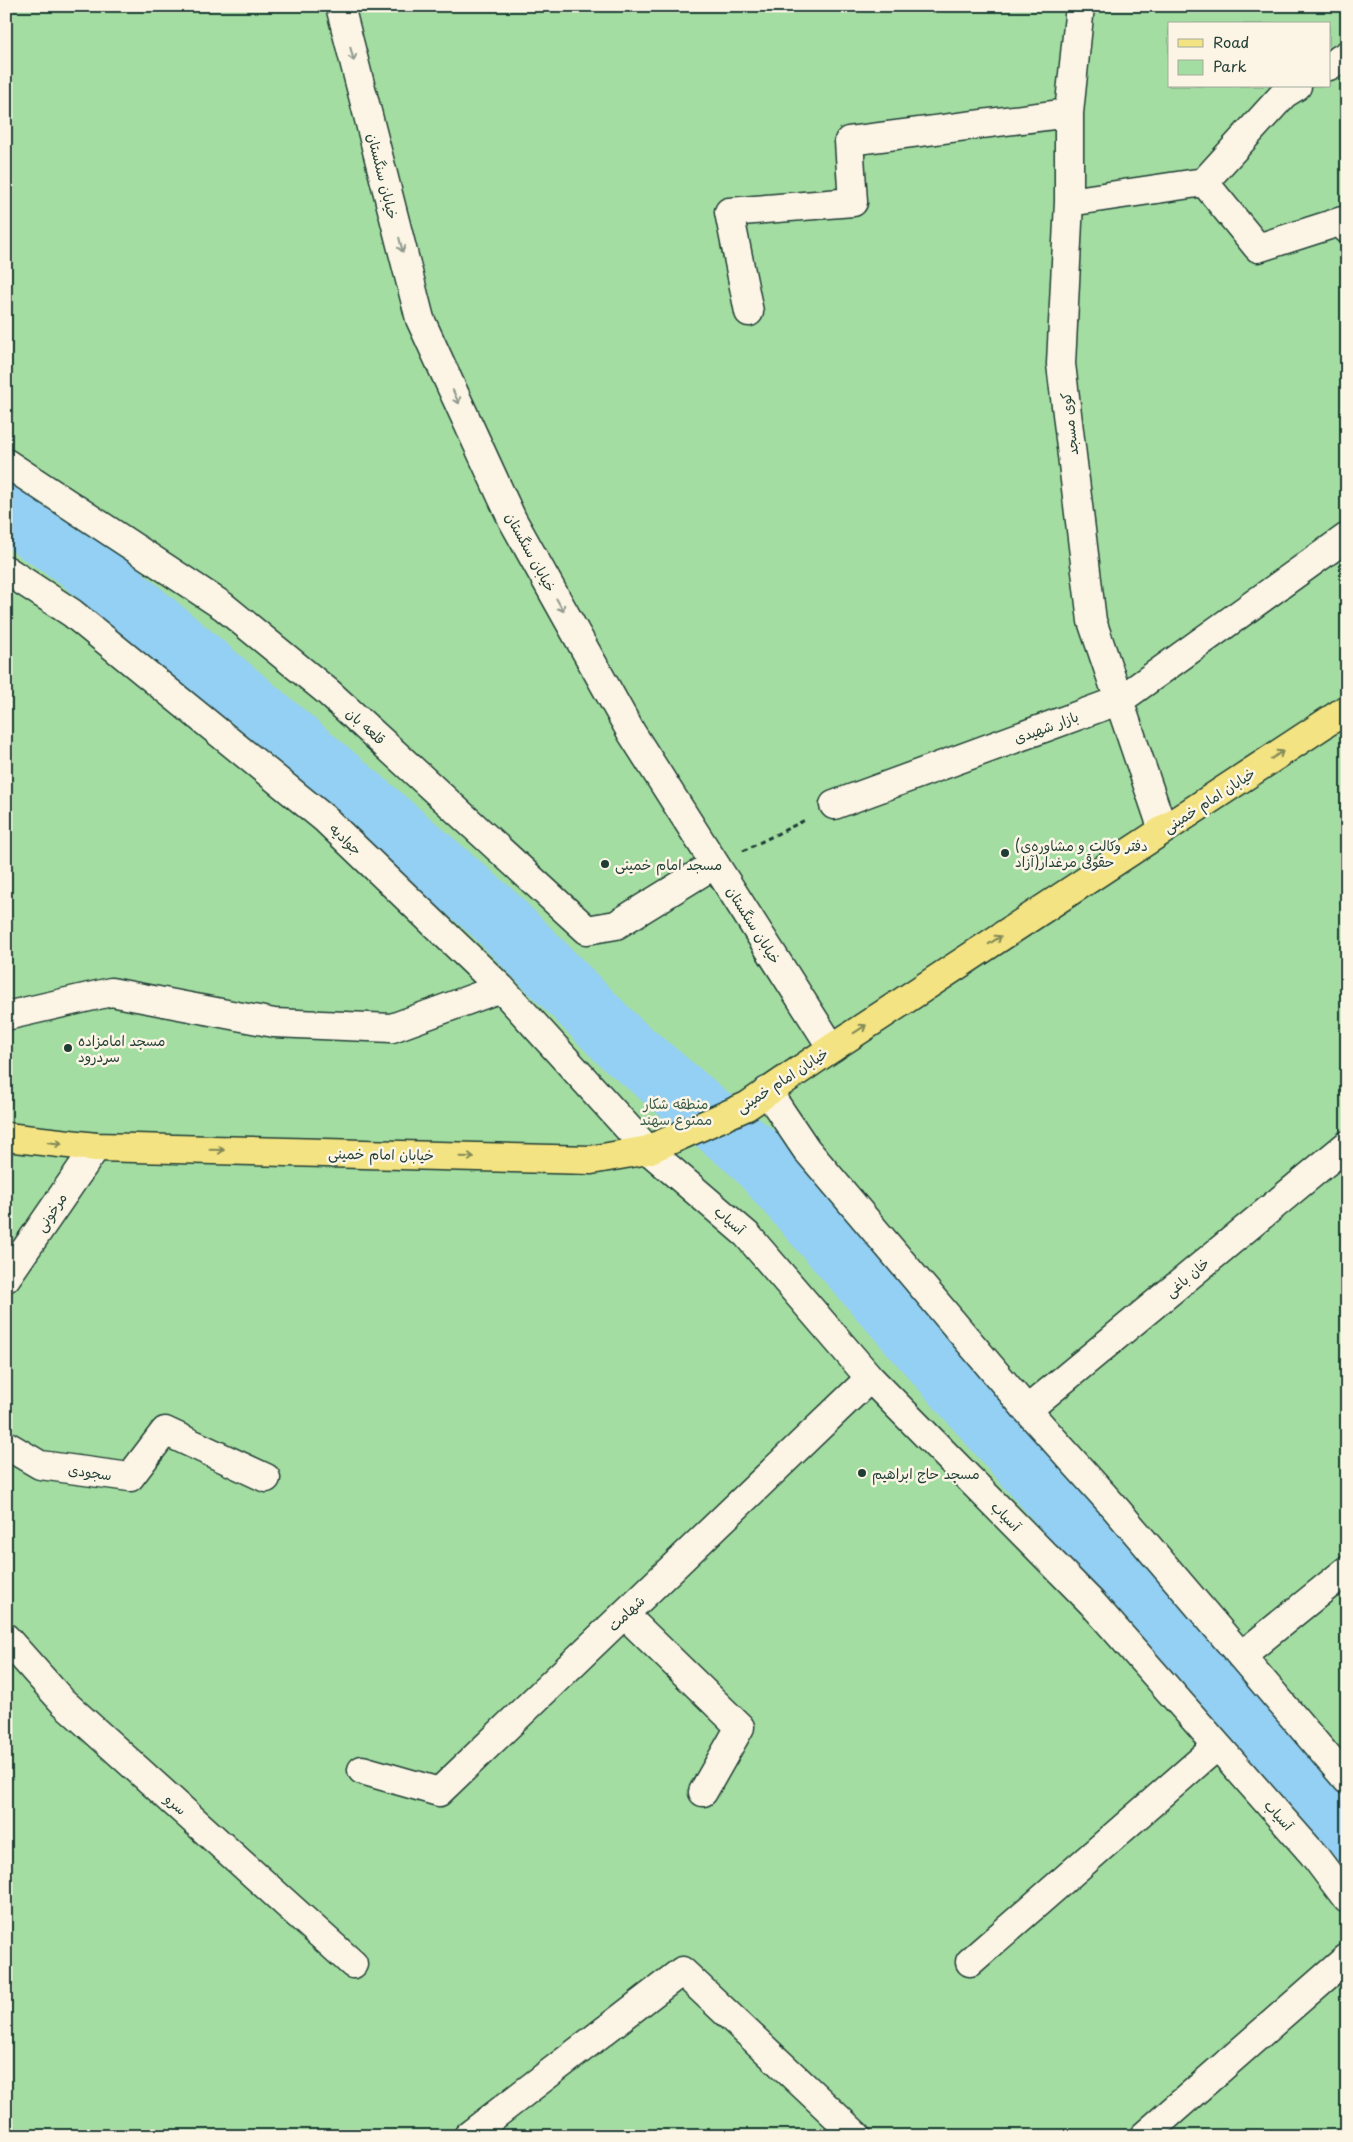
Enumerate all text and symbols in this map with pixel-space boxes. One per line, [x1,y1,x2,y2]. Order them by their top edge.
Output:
legend [1168,22,1330,88]
text: Road [1213,30,1249,53]
one-way arrow [348,45,357,61]
text: Park [1213,54,1247,77]
street label: خیابان سنگستان [362,131,404,221]
one-way arrow [397,236,406,252]
one-way arrow [451,389,461,404]
street label: کوی مسجد [1055,391,1083,457]
street label: خیابان سنگستان [500,508,562,596]
one-way arrow [555,597,565,612]
street label: قلعه بان [342,703,390,749]
street label: بازار شهیدی [1011,706,1081,748]
one-way arrow [1270,749,1284,759]
street label: خیابان امام خمینی [1159,762,1260,838]
street label: جوادیه [325,818,367,860]
place label: (دفتر وکالت و مشاوره‌ی حقوقی مرغدار(آزاد [1015,835,1148,872]
marker: (دفتر وکالت و مشاوره‌ی حقوقی مرغدار(آزاد [999,847,1011,859]
place label: مسجد امام خمینی [615,854,722,876]
marker: مسجد امام خمینی [599,858,611,870]
street label: خیابان سنگستان [722,882,786,968]
one-way arrow [988,935,1002,945]
one-way arrow [852,1024,866,1034]
place label: مسجد امامزاده سردرود [78,1030,165,1067]
marker: مسجد امامزاده سردرود [62,1042,74,1054]
street label: خیابان امام خمینی [732,1042,833,1118]
park label: منطقه شکار ممنوع سهند [640,1093,712,1131]
one-way arrow [46,1138,62,1148]
street label: خیابان امام خمینی [328,1143,434,1166]
one-way arrow [208,1145,225,1155]
one-way arrow [459,1152,475,1161]
street label: مرخونی [30,1188,72,1236]
street label: آسیاب [710,1201,750,1240]
street label: خان باغی [1160,1252,1214,1302]
street label: سجودی [67,1459,113,1485]
place label: مسجد حاج ابراهیم [872,1463,980,1485]
marker: مسجد حاج ابراهیم [856,1467,868,1479]
street label: آسیاب [986,1496,1026,1536]
street label: شهامت [603,1590,649,1636]
street label: سرو [160,1788,192,1820]
street label: آسیاب [1260,1795,1299,1835]

